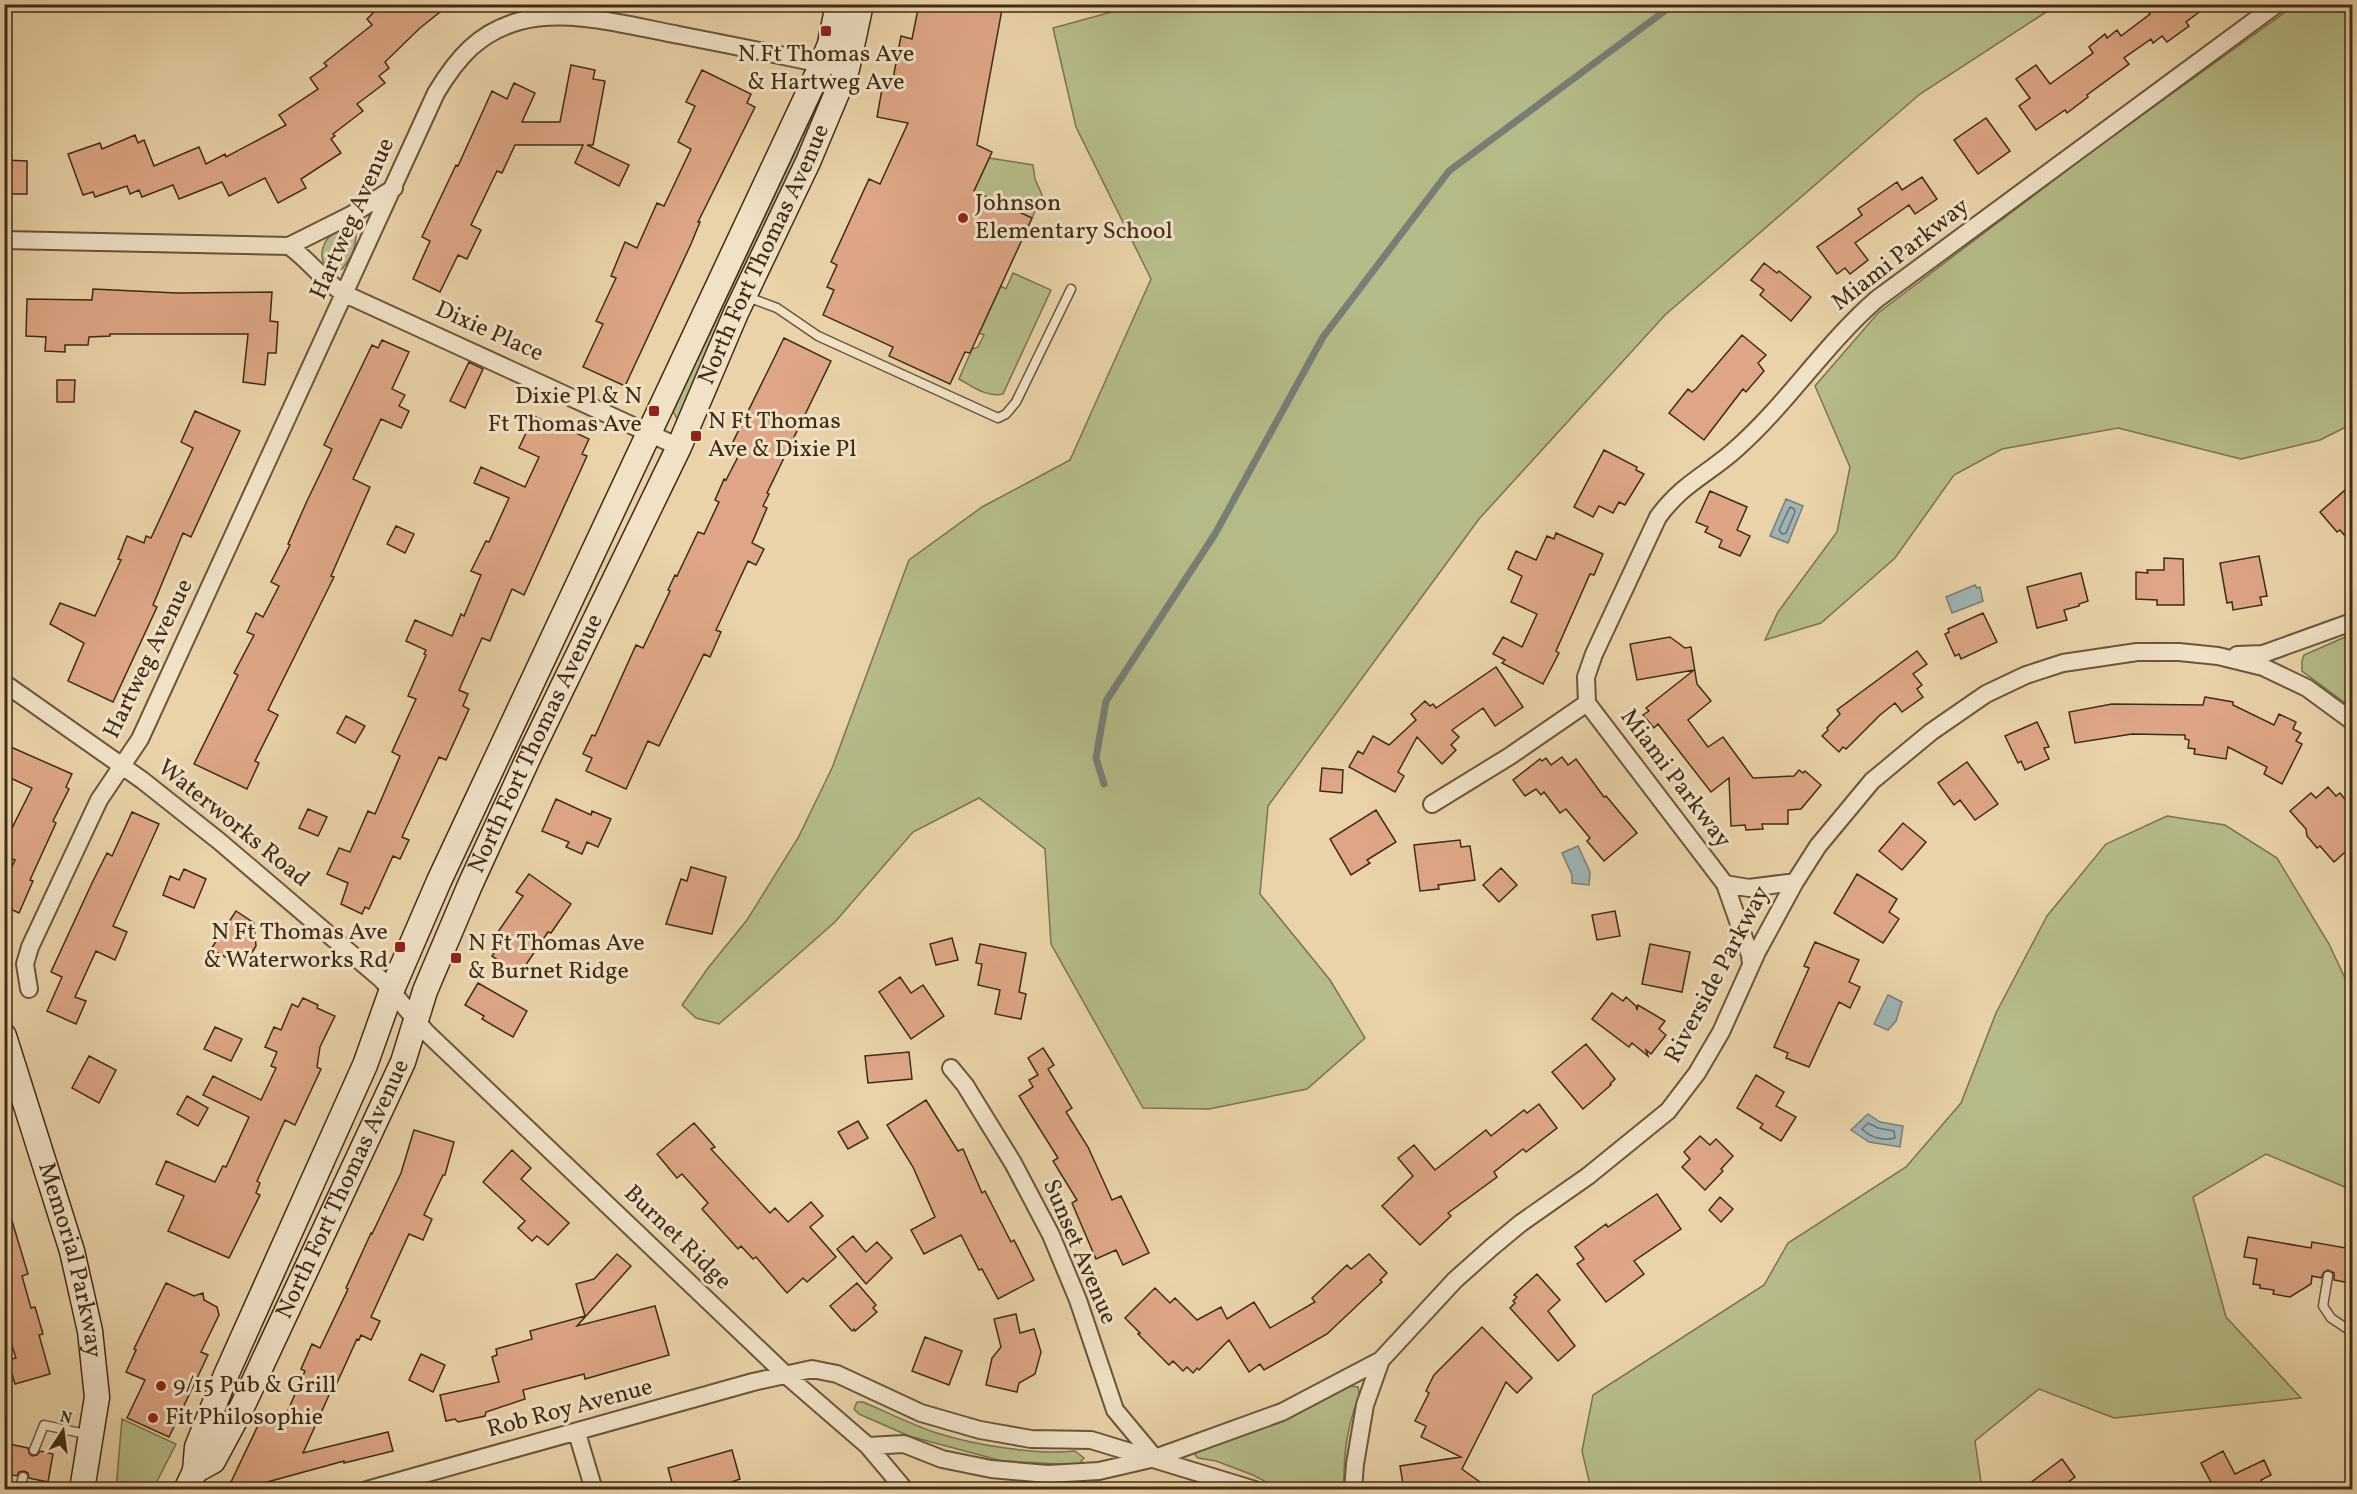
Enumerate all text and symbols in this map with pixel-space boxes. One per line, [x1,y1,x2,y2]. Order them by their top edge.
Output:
marker: N Ft Thomas Ave & Hartweg Ave [819,24,833,38]
place label: N Ft Thomas Ave & Hartweg Ave [738,38,914,100]
street label: North Fort Thomas Avenue [690,119,839,390]
street label: Hartweg Avenue [302,133,404,305]
place label: Johnson Elementary School [975,187,1173,249]
street label: Miami Parkway [1825,190,1977,320]
marker: Johnson Elementary School [956,211,970,225]
street label: Dixie Place [429,293,549,371]
place label: Dixie Pl & N Ft Thomas Ave [488,380,642,442]
marker: Dixie Pl & N Ft Thomas Ave [647,404,661,418]
place label: N Ft Thomas Ave & Dixie Pl [708,405,856,467]
marker: N Ft Thomas Ave & Dixie Pl [689,429,703,443]
street label: Hartweg Avenue [96,573,202,745]
street label: North Fort Thomas Avenue [460,608,612,879]
street label: Miami Parkway [1611,702,1739,856]
street label: Waterworks Road [150,752,316,896]
street label: Riverside Parkway [1657,880,1779,1070]
place label: N Ft Thomas Ave & Waterworks Rd [204,916,388,978]
place label: N Ft Thomas Ave & Burnet Ridge [468,927,645,989]
marker: N Ft Thomas Ave & Waterworks Rd [393,940,407,954]
marker: N Ft Thomas Ave & Burnet Ridge [449,951,463,965]
street label: North Fort Thomas Avenue [268,1054,419,1325]
street label: Memorial Parkway [28,1158,110,1359]
street label: Sunset Avenue [1033,1174,1125,1330]
street label: Burnet Ridge [615,1178,739,1298]
place label: 9/15 Pub & Grill [173,1369,336,1403]
street label: Rob Roy Avenue [483,1371,657,1447]
marker: 9/15 Pub & Grill [154,1379,168,1393]
north arrow [33,1401,93,1461]
place label: Fit Philosophie [165,1401,323,1435]
text: N [58,1406,74,1430]
marker: Fit Philosophie [146,1411,160,1425]

